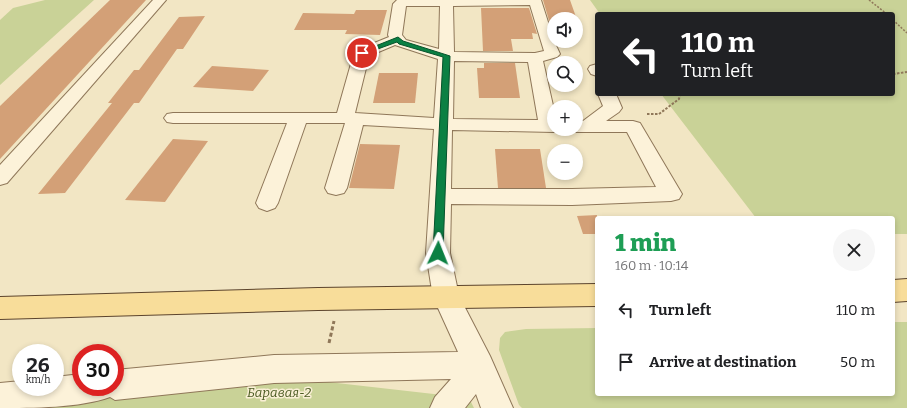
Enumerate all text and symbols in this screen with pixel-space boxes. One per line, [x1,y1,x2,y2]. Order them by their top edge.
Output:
map controls [547,12,583,180]
button: sound [547,12,583,48]
text: 110 m [681,26,755,59]
icon: left [615,28,667,80]
pin [345,36,379,70]
icon: arrive [351,42,373,64]
button: search [547,56,583,92]
text: Turn left [681,60,753,82]
button: + [547,100,583,136]
button: − [547,144,583,180]
text: 1 min [615,229,676,257]
button: close [833,229,875,271]
position arrow [417,232,459,274]
text: 160 m · 10:14 [615,258,688,273]
icon: left [615,299,637,321]
text: Turn left [649,301,711,319]
text: 110 m [836,301,875,319]
speed limit sign: 30 [72,344,124,396]
icon: arrive [615,351,637,373]
text: 26 [26,353,50,377]
text: Arrive at destination [649,353,796,371]
text: 50 m [840,353,875,371]
text: km/h [26,374,50,386]
park label: Баравая-2 [247,385,311,400]

